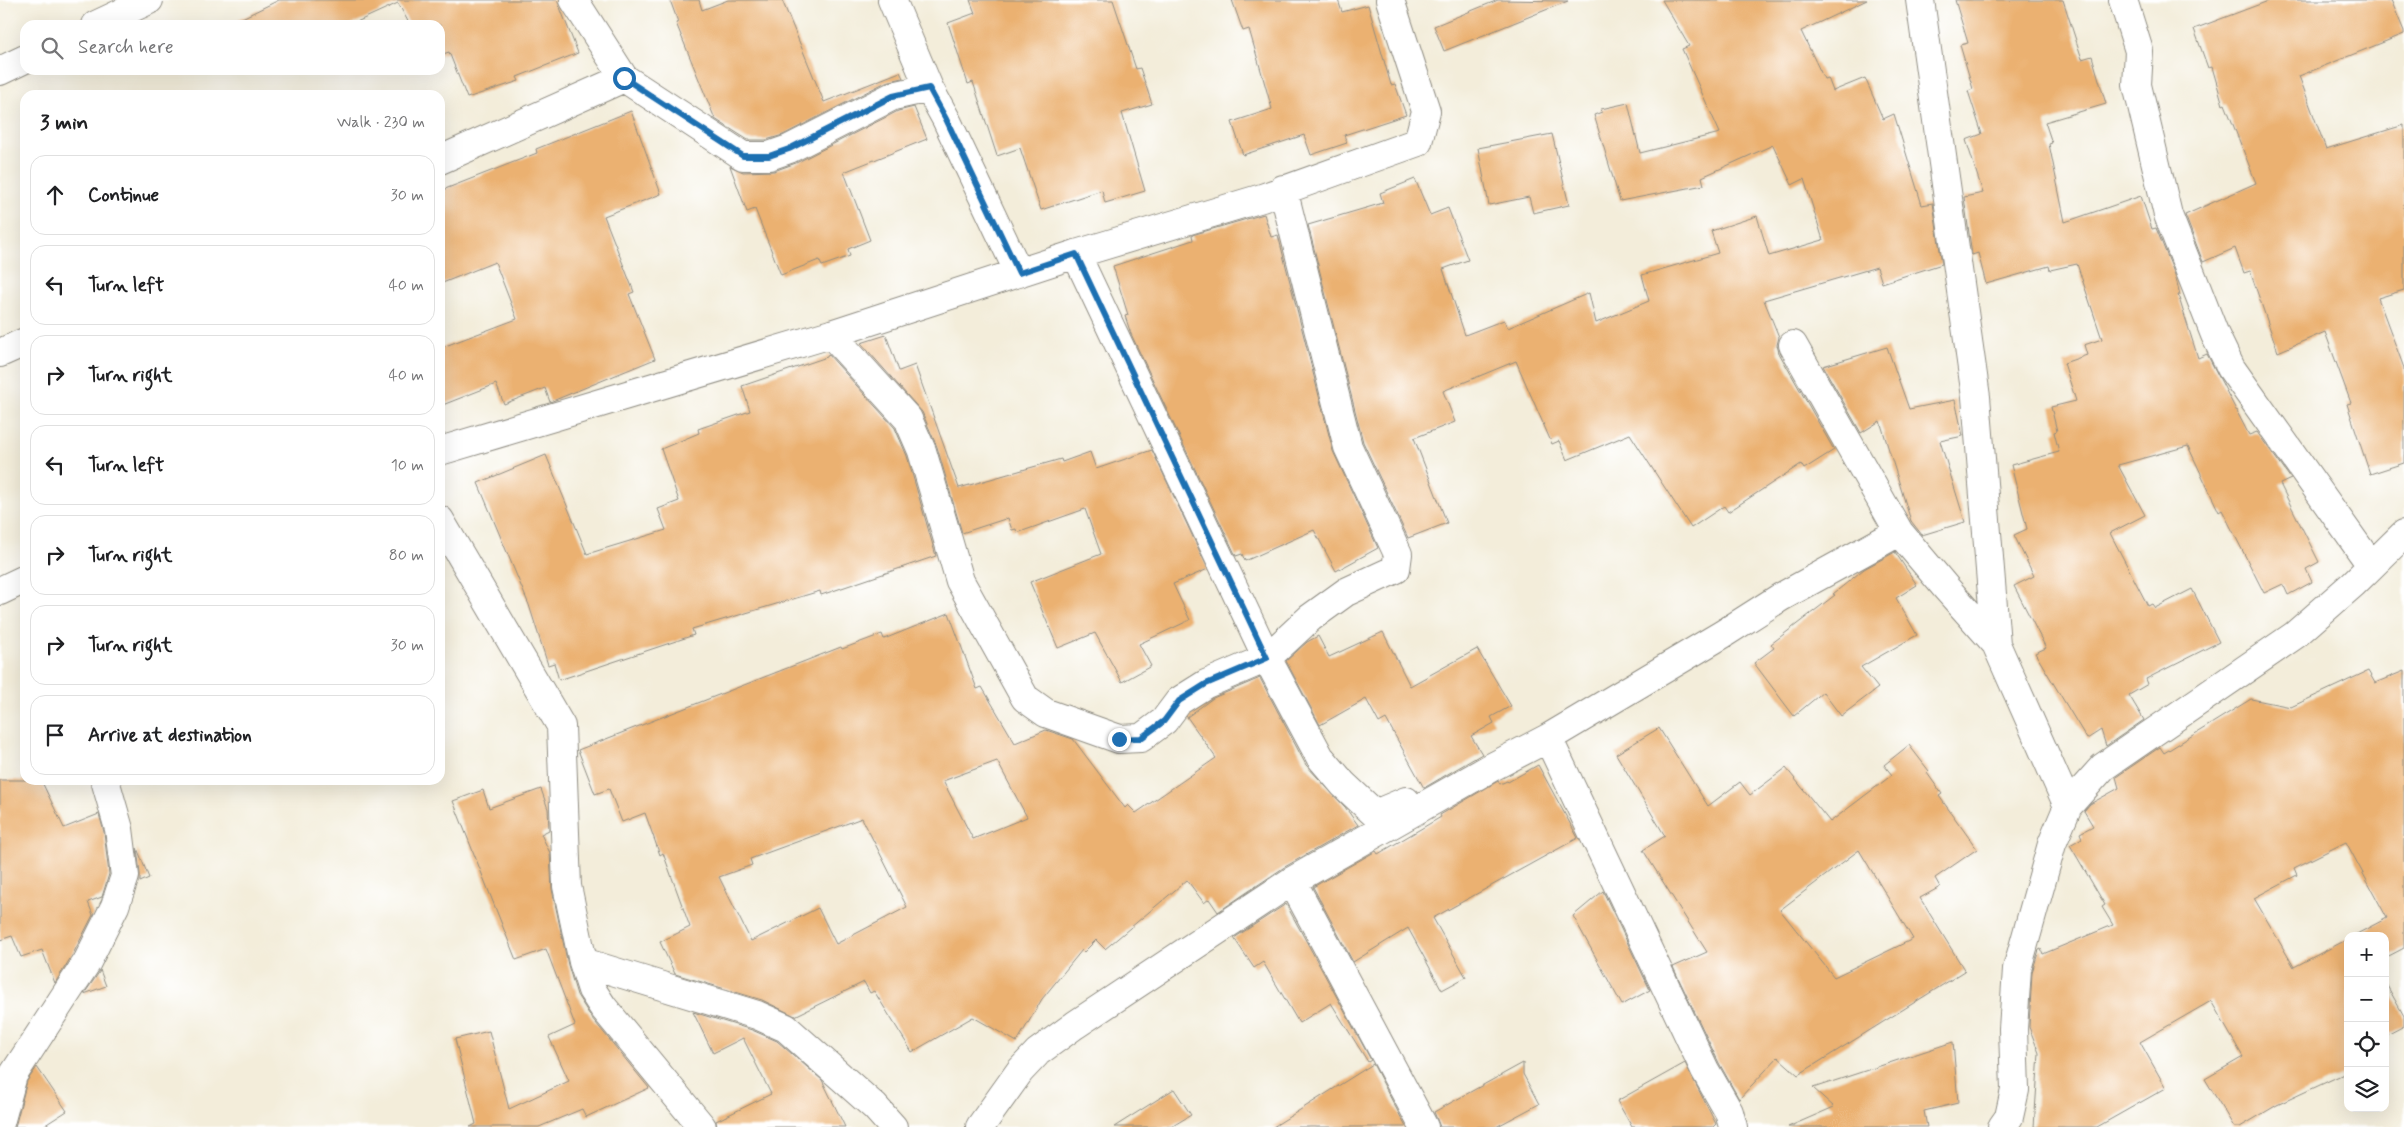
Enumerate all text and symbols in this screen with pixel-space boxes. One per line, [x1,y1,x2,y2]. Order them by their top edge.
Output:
search box [20,20,445,75]
icon: search [38,34,66,62]
text: Search here [78,35,174,60]
route start [613,67,636,90]
text: 3 min [40,109,88,137]
text: Walk · 230 m [337,112,425,133]
icon: ahead [41,181,69,209]
text: Continue [88,183,159,208]
text: 30 m [391,185,424,206]
icon: left [41,271,69,299]
text: Turn left [88,273,164,298]
text: 40 m [388,275,424,296]
icon: right [41,361,69,389]
text: Turn right [88,363,172,388]
text: 40 m [388,365,424,386]
icon: left [41,451,69,479]
text: Turn left [88,453,164,478]
text: 10 m [391,455,424,476]
icon: right [41,541,69,569]
text: Turn right [88,543,172,568]
text: 80 m [389,545,424,566]
icon: right [41,631,69,659]
text: Turn right [88,633,172,658]
text: 30 m [391,635,424,656]
icon: arrive [41,721,69,749]
text: Arrive at destination [88,723,252,748]
route end [1108,728,1131,751]
map controls [2344,932,2389,1112]
button: + [2344,932,2389,977]
button: − [2344,977,2389,1022]
button: locate [2344,1022,2389,1067]
button: layers [2344,1067,2389,1112]

